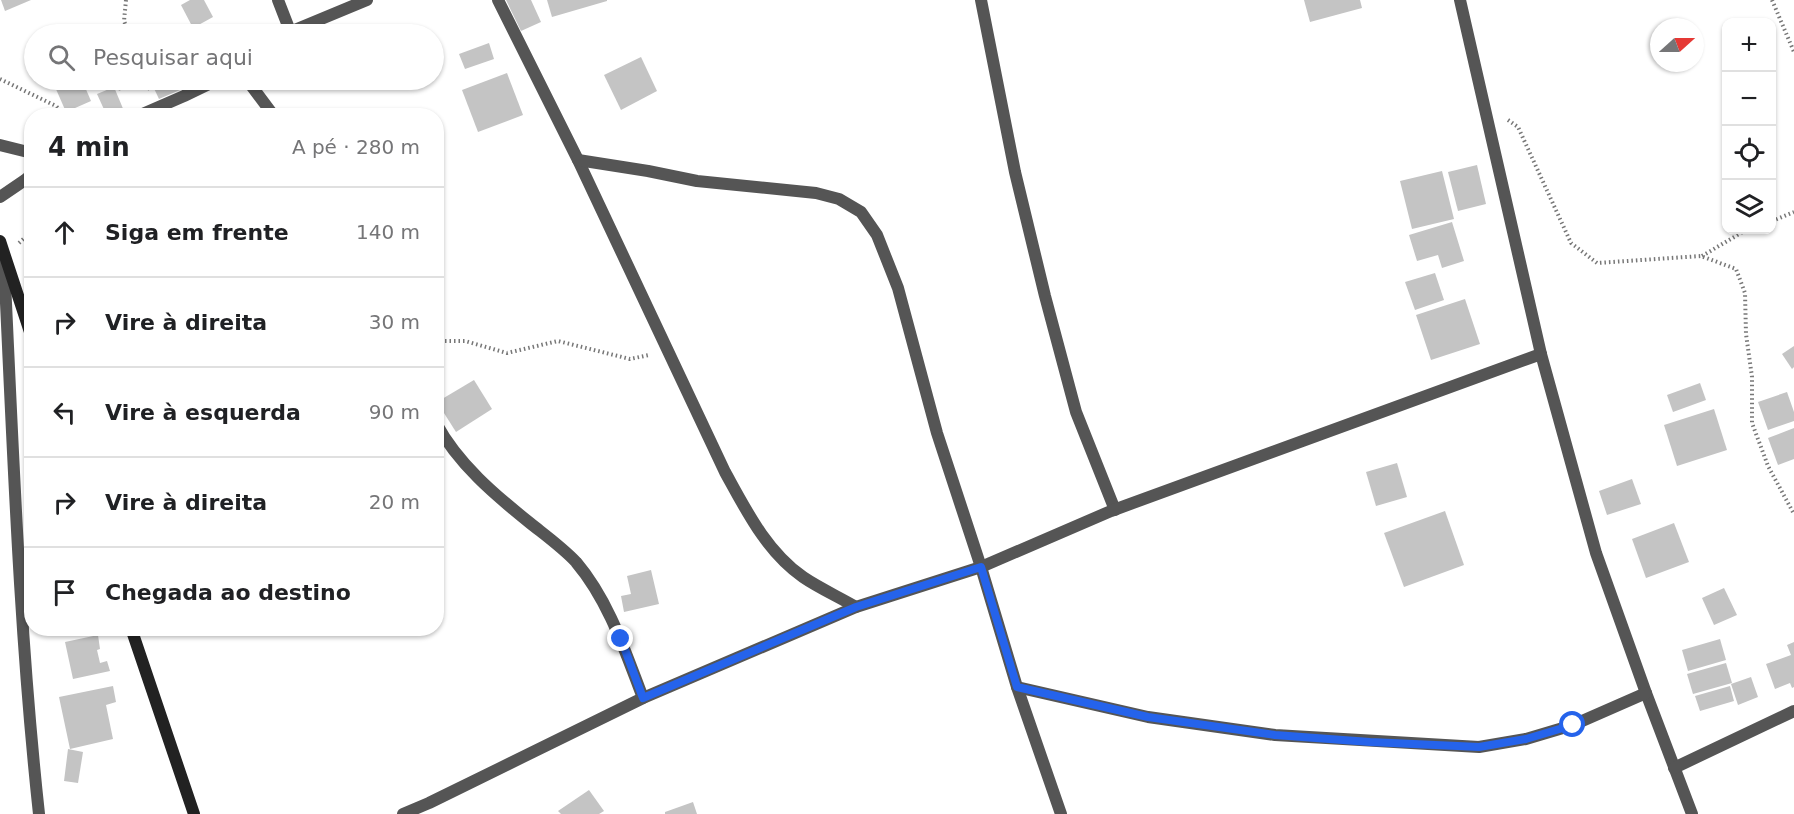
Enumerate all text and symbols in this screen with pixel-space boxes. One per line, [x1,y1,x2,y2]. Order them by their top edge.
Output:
north arrow [1650,18,1704,72]
map controls [1722,18,1776,234]
button: + [1722,18,1776,72]
search box [24,24,444,90]
icon: search [45,41,78,74]
text: Pesquisar aqui [93,45,253,70]
button: − [1722,72,1776,126]
button: locate [1722,126,1776,180]
text: 4 min [48,132,130,162]
text: A pé · 280 m [292,135,420,159]
button: layers [1722,180,1776,234]
icon: ahead [48,216,81,249]
text: Siga em frente [105,220,289,245]
text: 140 m [356,220,420,244]
icon: right [48,306,81,339]
text: Vire à direita [105,310,267,335]
text: 30 m [369,310,420,334]
icon: left [48,396,81,429]
text: Vire à esquerda [105,400,301,425]
text: 90 m [369,400,420,424]
icon: right [48,486,81,519]
text: Vire à direita [105,490,267,515]
text: 20 m [369,490,420,514]
icon: arrive [48,576,81,609]
text: Chegada ao destino [105,580,351,605]
route end [607,625,633,651]
route start [1559,711,1585,737]

